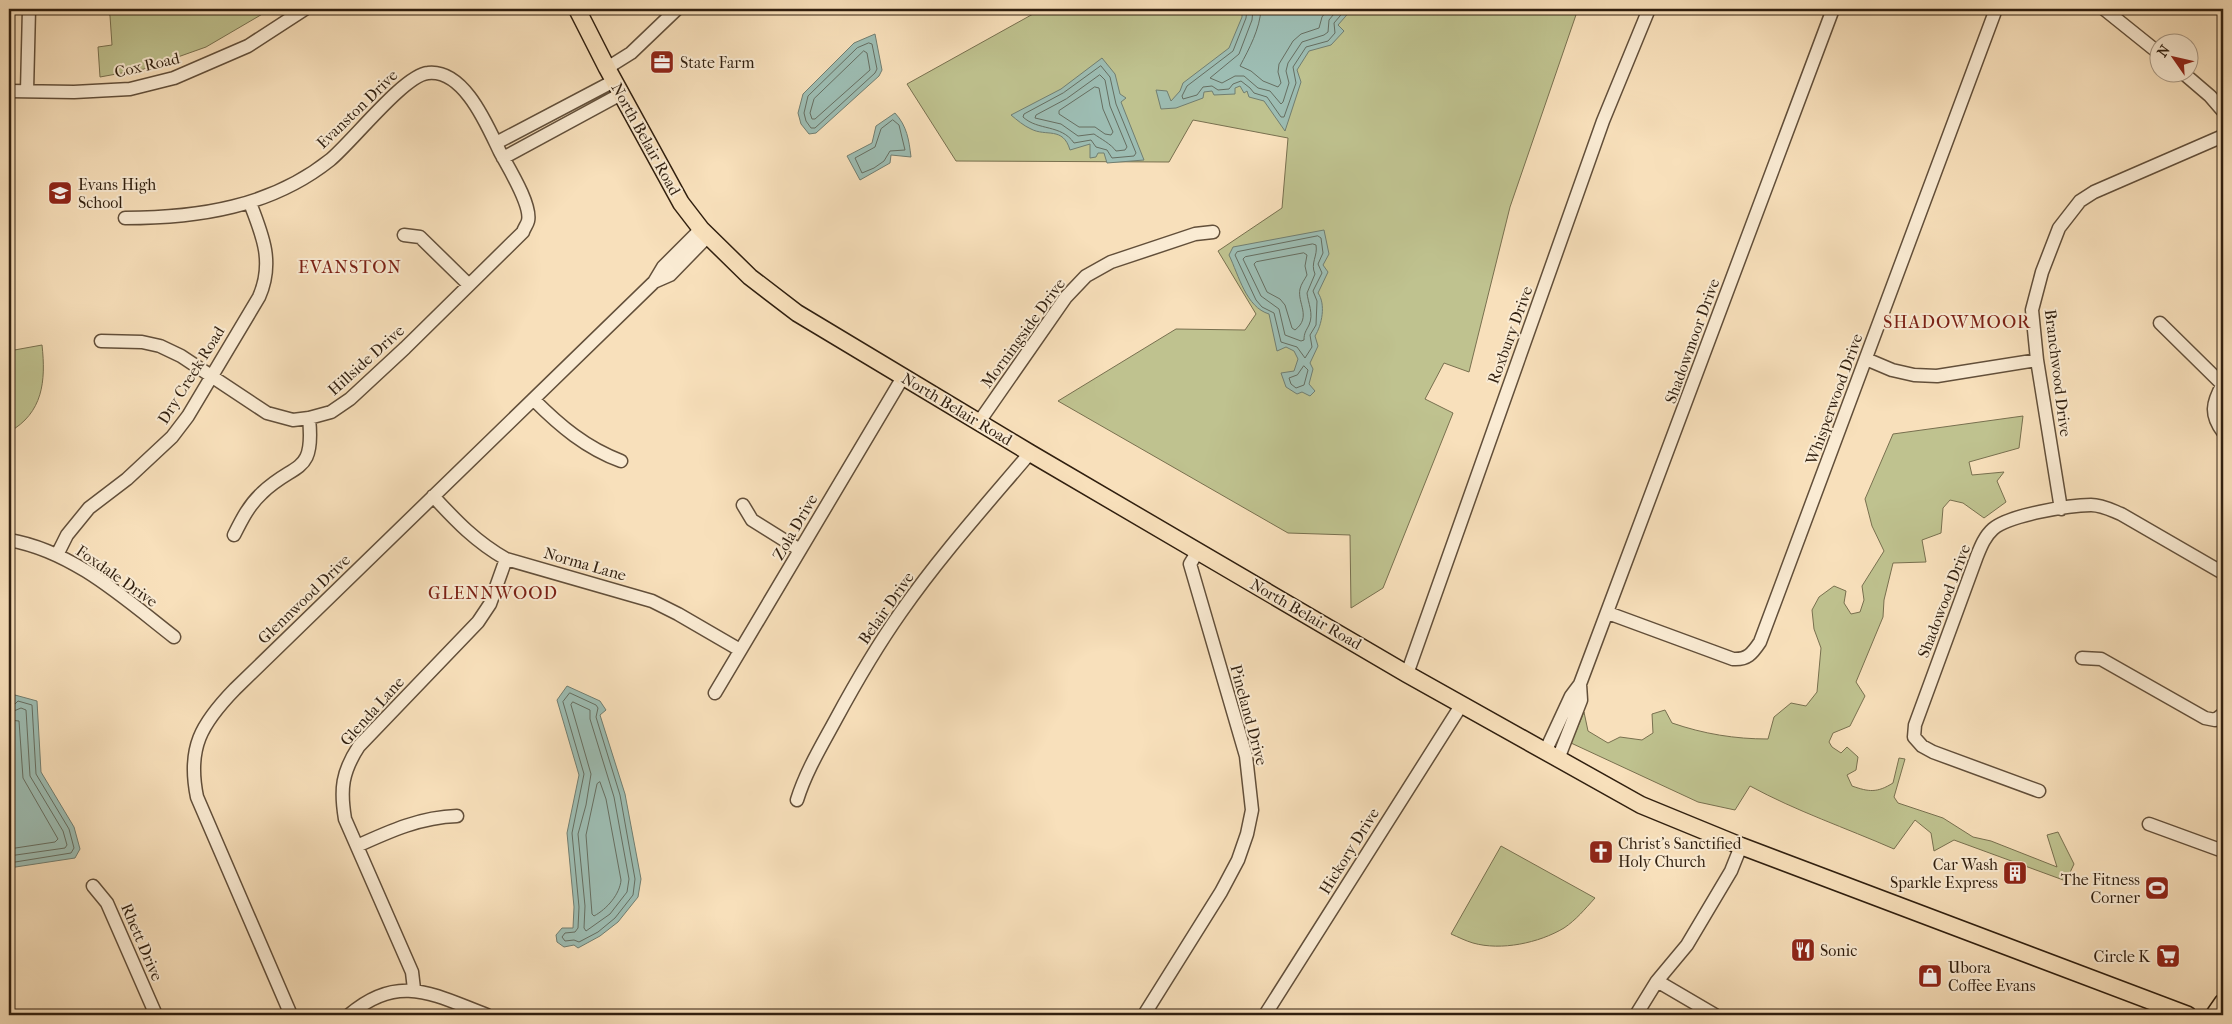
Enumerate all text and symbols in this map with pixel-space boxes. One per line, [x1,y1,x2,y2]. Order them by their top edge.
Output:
north arrow [2150,32,2200,82]
text: N [2154,42,2174,60]
street label: Cox Road [113,48,182,82]
office icon: State Farm [649,49,675,75]
place label: State Farm [680,53,755,72]
street label: Evanston Drive [312,65,402,152]
street label: North Belair Road [607,79,685,199]
place label: Evans High School [78,175,156,212]
school or university icon: Evans High School [47,180,73,206]
district label: EVANSTON [298,257,402,278]
street label: Morningside Drive [977,274,1069,391]
street label: Shadowmoor Drive [1661,276,1723,406]
street label: Roxbury Drive [1484,283,1537,386]
street label: Branchwood Drive [2041,308,2075,438]
district label: SHADOWMOOR [1883,312,2031,333]
street label: Hillside Drive [324,321,408,399]
street label: Dry Creek Road [153,322,229,427]
street label: Whisperwood Drive [1801,331,1867,468]
street label: North Belair Road [898,369,1016,450]
street label: Zola Drive [768,490,822,563]
street label: Foxdale Drive [73,541,161,611]
street label: Shadowood Drive [1914,541,1974,661]
street label: Norma Lane [542,543,629,585]
street label: Glennwood Drive [254,550,354,648]
street label: Belair Drive [854,568,918,648]
street label: North Belair Road [1247,574,1365,654]
district label: GLENNWOOD [428,583,558,604]
street label: Pineland Drive [1226,662,1272,768]
street label: Glenda Lane [336,672,408,750]
street label: Hickory Drive [1315,804,1383,898]
place label: Christ's Sanctified Holy Church [1618,834,1742,871]
church icon: Christ's Sanctified Holy Church [1588,839,1614,865]
place label: Car Wash Sparkle Express [1890,855,1998,892]
building icon: Car Wash Sparkle Express [2002,860,2028,886]
place label: The Fitness Corner [2061,870,2140,907]
sports icon: The Fitness Corner [2144,875,2170,901]
street label: Rhett Drive [117,900,167,984]
restaurant icon: Sonic [1790,937,1816,963]
place label: Sonic [1820,941,1857,960]
supermarket icon: Circle K [2155,943,2181,969]
place label: Circle K [2094,947,2151,966]
place label: Ubora Coffee Evans [1948,958,2036,995]
shop icon: Ubora Coffee Evans [1917,963,1943,989]

